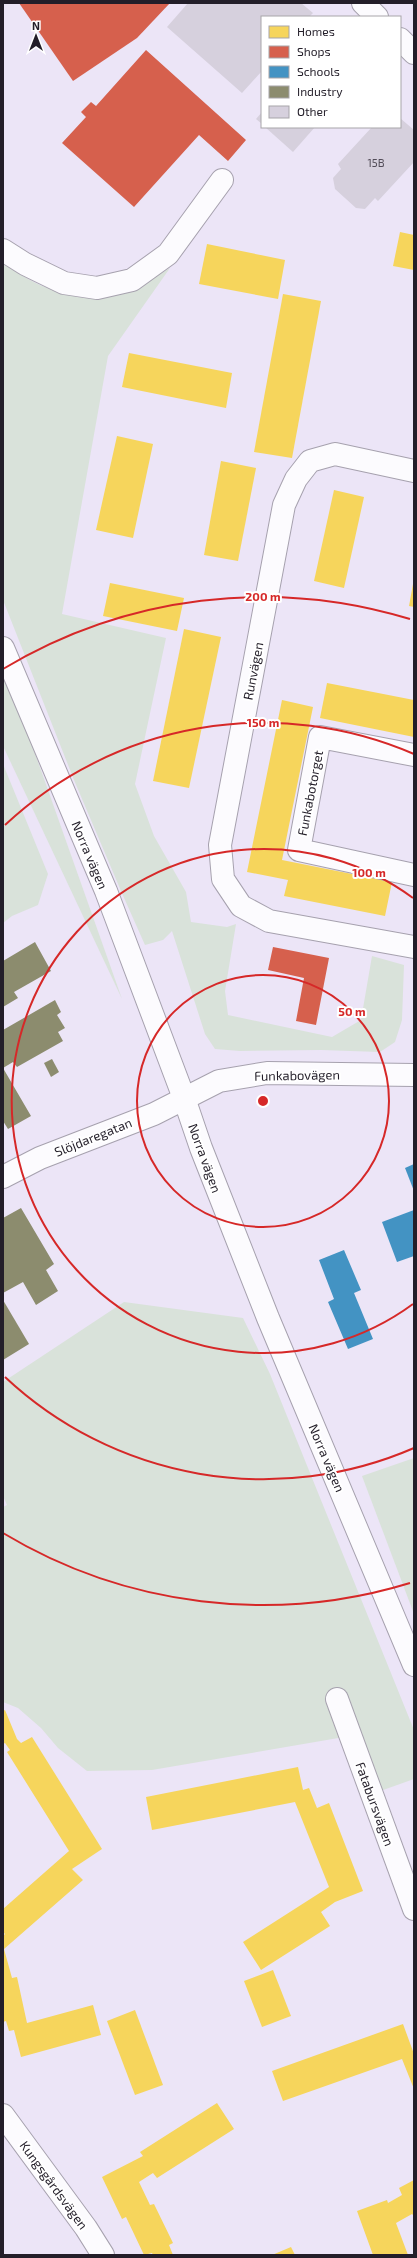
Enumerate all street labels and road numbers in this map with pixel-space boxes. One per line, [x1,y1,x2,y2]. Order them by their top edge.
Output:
street label: Runvägen [240,641,266,701]
street label: Funkabotorget [294,749,326,837]
street label: Norra vägen [68,819,112,891]
street label: Funkabovägen [254,1066,340,1084]
street label: Slöjdaregatan [52,1114,134,1160]
street label: Norra vägen [185,1121,225,1195]
street label: Norra vägen [305,1422,349,1494]
street label: Fatabursvägen [352,1760,398,1848]
street label: Kungsgårdsvägen [16,2138,92,2232]

